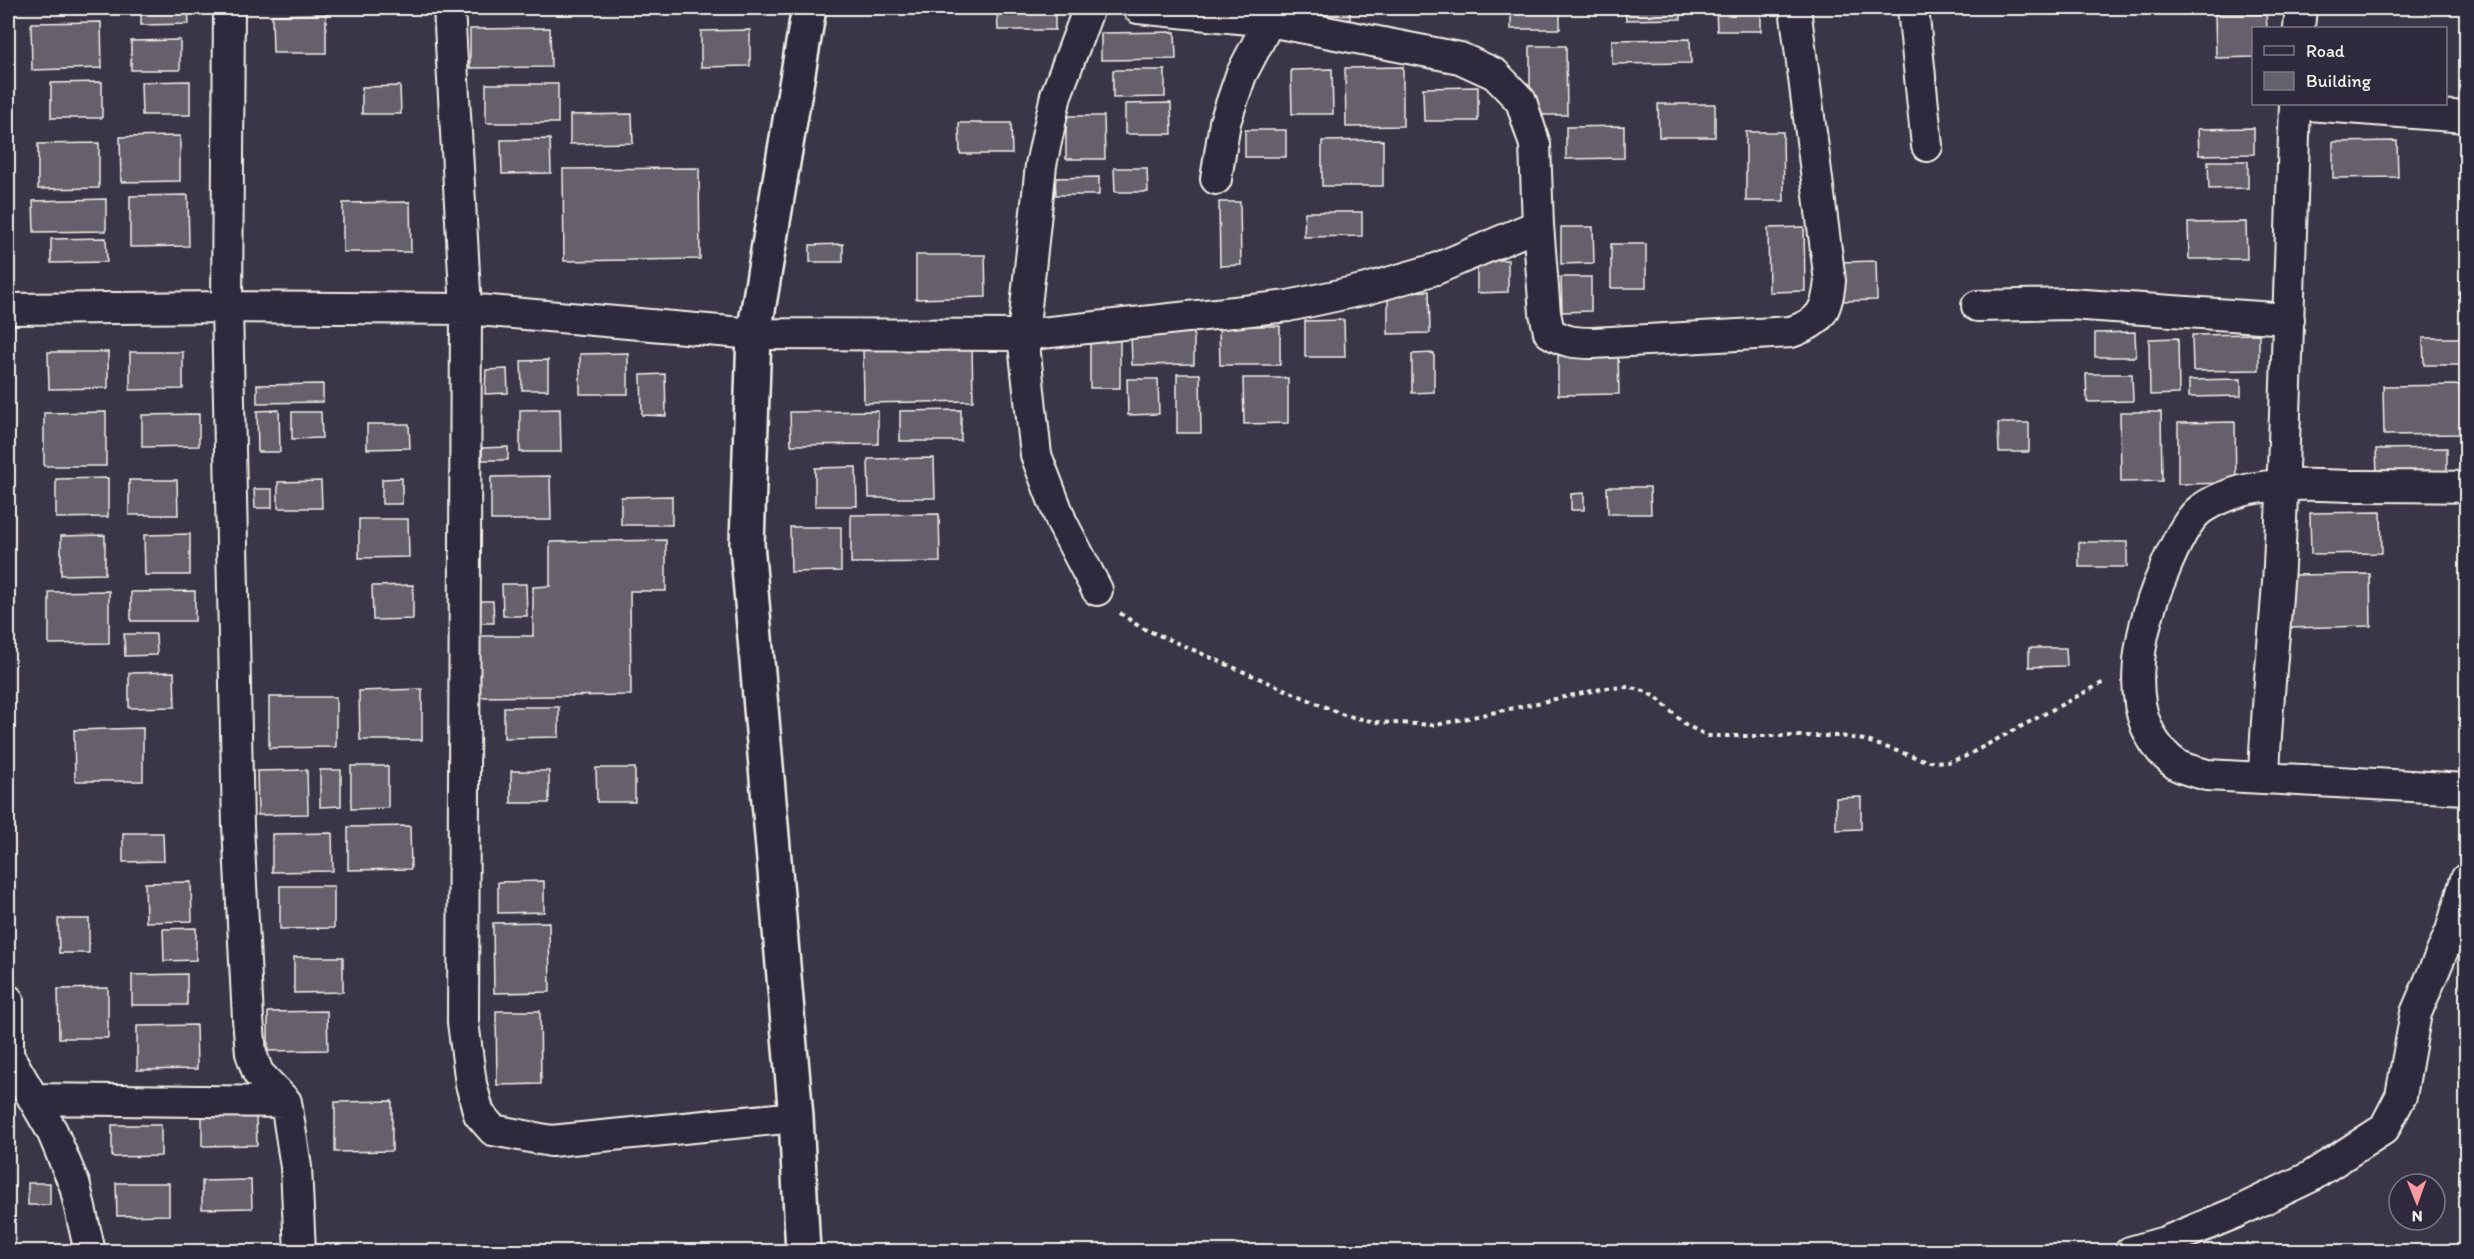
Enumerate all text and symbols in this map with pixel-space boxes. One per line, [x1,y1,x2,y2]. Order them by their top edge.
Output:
legend [2252,27,2447,105]
text: Road [2306,40,2345,62]
text: Building [2306,70,2372,92]
north arrow [2387,1172,2447,1232]
text: N [2412,1207,2423,1226]

